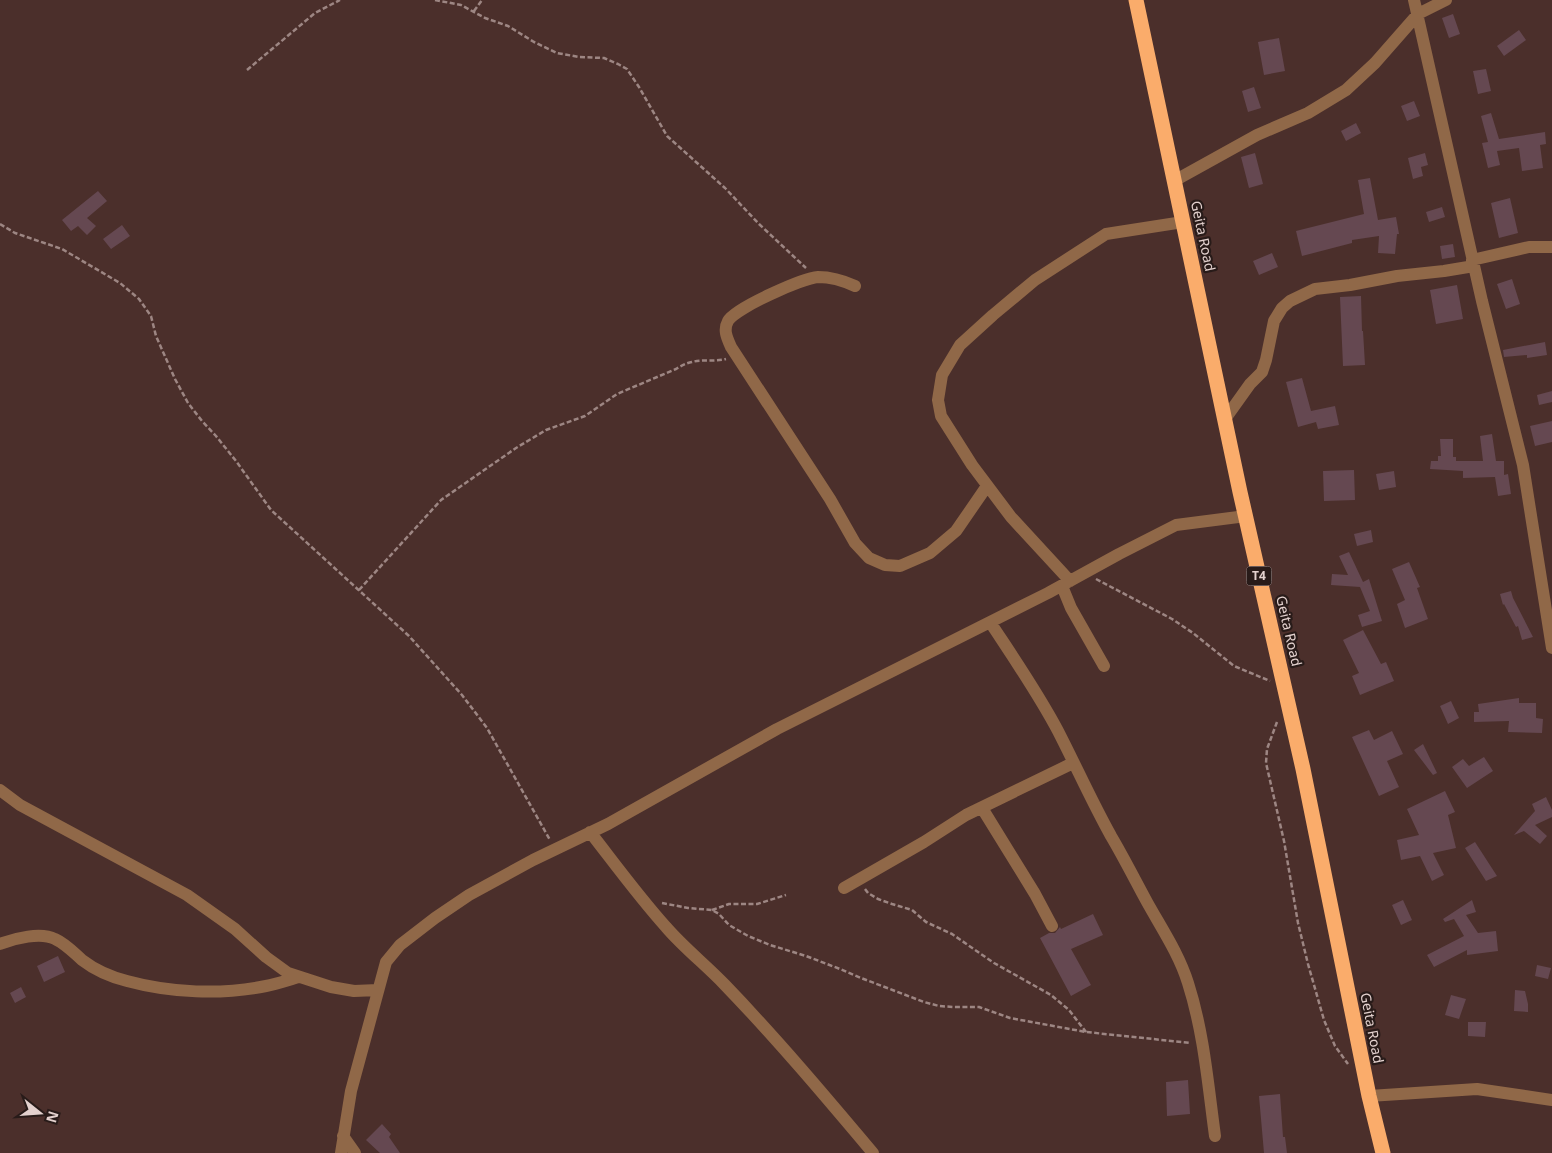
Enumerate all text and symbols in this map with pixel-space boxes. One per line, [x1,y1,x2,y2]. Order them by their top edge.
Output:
street label: Geita Road [1187,199,1220,273]
road number: T4 [1246,566,1272,586]
street label: Geita Road [1272,594,1307,668]
street label: Geita Road [1356,991,1389,1065]
north arrow [15,1088,65,1138]
text: N [42,1109,64,1125]

